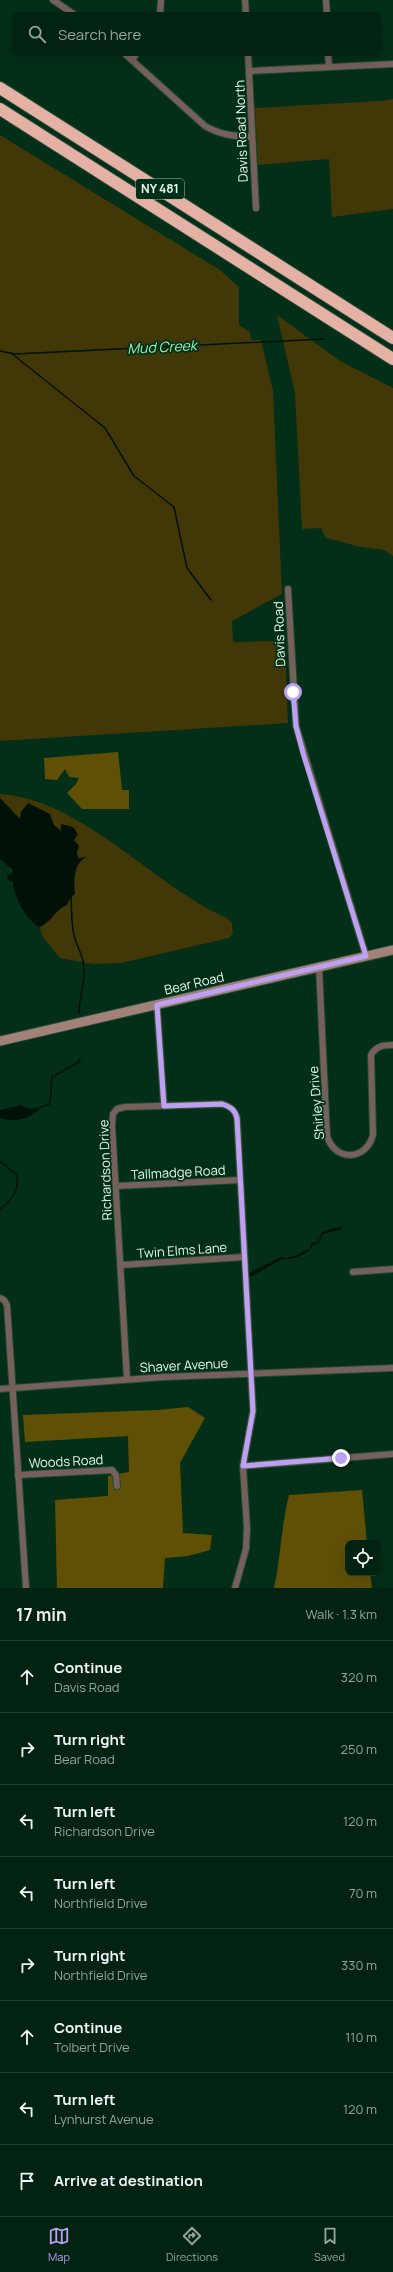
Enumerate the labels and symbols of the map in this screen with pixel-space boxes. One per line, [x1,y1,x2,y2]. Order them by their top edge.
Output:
street label: Davis Road North [230,80,252,182]
road number: NY 481 [136,179,184,199]
water label: Mud Creek [127,335,199,358]
street label: Davis Road [269,601,289,667]
route start [284,683,302,701]
street label: Bear Road [162,967,226,999]
street label: Shirley Drive [304,1065,328,1141]
street label: Richardson Drive [94,1119,116,1221]
street label: Tallmadge Road [130,1161,226,1183]
street label: Twin Elms Lane [136,1238,228,1262]
street label: Shaver Avenue [139,1354,229,1376]
route end [332,1449,350,1467]
street label: Woods Road [28,1450,104,1472]

